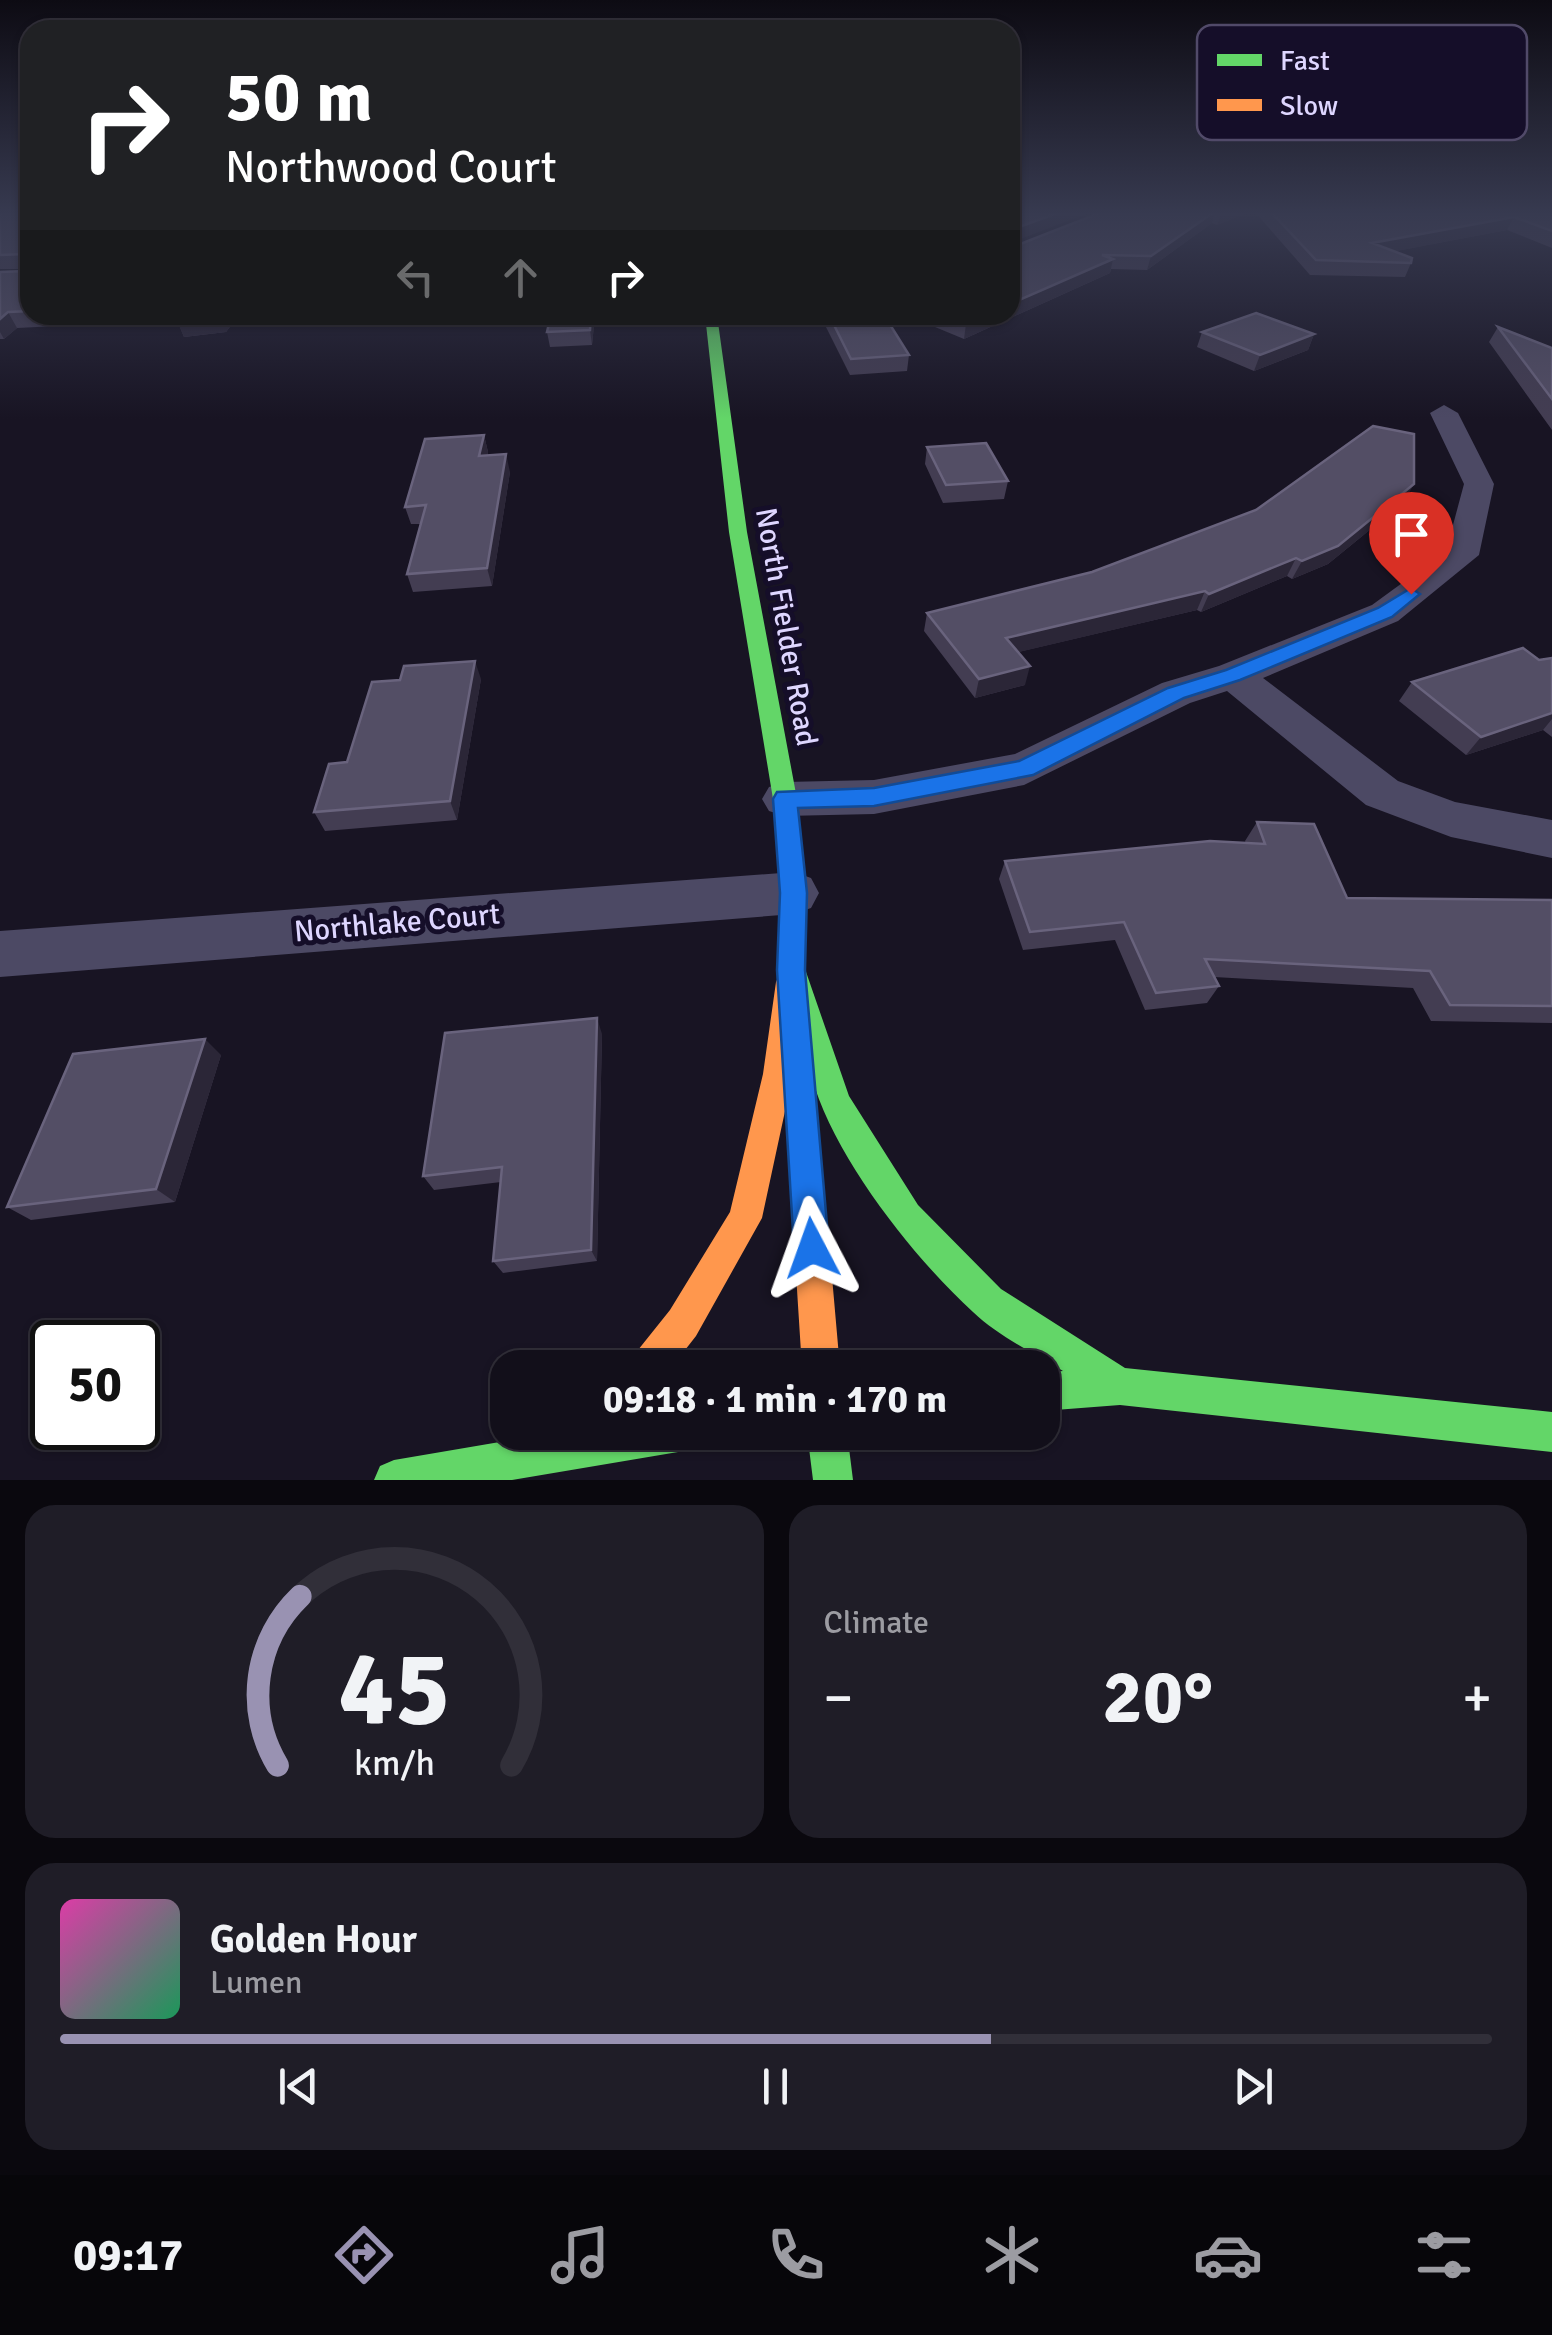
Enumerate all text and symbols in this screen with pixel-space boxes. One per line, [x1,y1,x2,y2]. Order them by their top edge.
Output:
legend [1197,25,1527,140]
text: Fast [1280,44,1330,78]
text: 50 m [225,54,373,140]
icon: right [60,60,190,190]
text: Slow [1280,89,1338,123]
text: Northwood Court [225,140,557,195]
icon: left [388,250,443,305]
icon: ahead [493,250,548,305]
icon: right [598,250,653,305]
pin [1369,492,1454,595]
street label: North Fielder Road [747,505,825,749]
icon: arrive [1384,507,1439,562]
street label: Northlake Court [292,896,502,950]
position arrow [760,1196,864,1300]
speed limit sign: 50 [30,1320,160,1450]
text: 09:18 · 1 min · 170 m [603,1376,947,1423]
text: Climate [824,1603,929,1642]
text: 45 [338,1625,450,1753]
text: 20° [1102,1651,1213,1744]
text: − [824,1664,853,1732]
text: + [1462,1664,1492,1732]
text: km/h [354,1741,435,1785]
text: Golden Hour [210,1916,417,1963]
text: Lumen [210,1963,302,2002]
icon: previous [271,2059,326,2114]
icon: pause [748,2059,803,2114]
icon: next [1226,2059,1281,2114]
icon: directions [329,2220,399,2290]
icon: music [545,2220,615,2290]
icon: phone [761,2220,831,2290]
icon: climate [977,2220,1047,2290]
icon: car [1193,2220,1263,2290]
icon: filters [1409,2220,1479,2290]
text: 09:17 [73,2228,183,2283]

